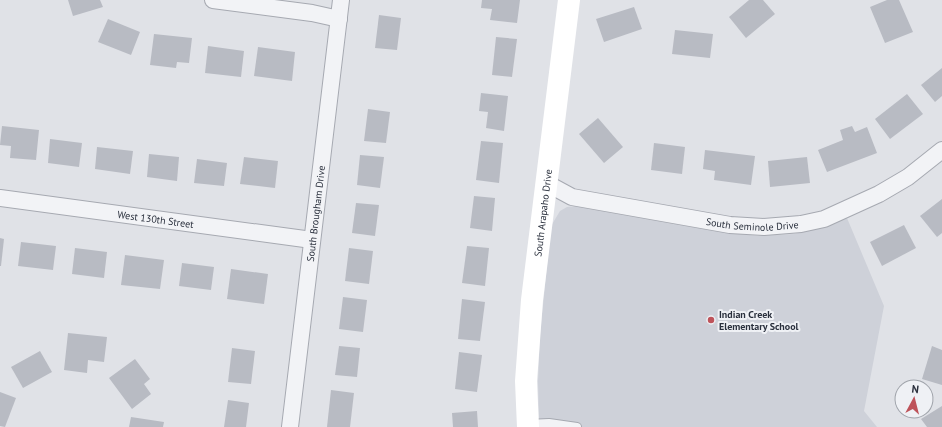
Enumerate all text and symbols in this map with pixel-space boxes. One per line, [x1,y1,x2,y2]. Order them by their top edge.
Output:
street label: South Brougham Drive [303,165,328,262]
street label: South Arapaho Drive [531,168,555,257]
street label: West 130th Street [117,207,195,231]
street label: South Seminole Drive [705,214,799,234]
place label: Indian Creek Elementary School [719,308,799,333]
marker: Indian Creek Elementary School [706,315,716,325]
north arrow [894,379,934,419]
text: N [911,382,920,396]

